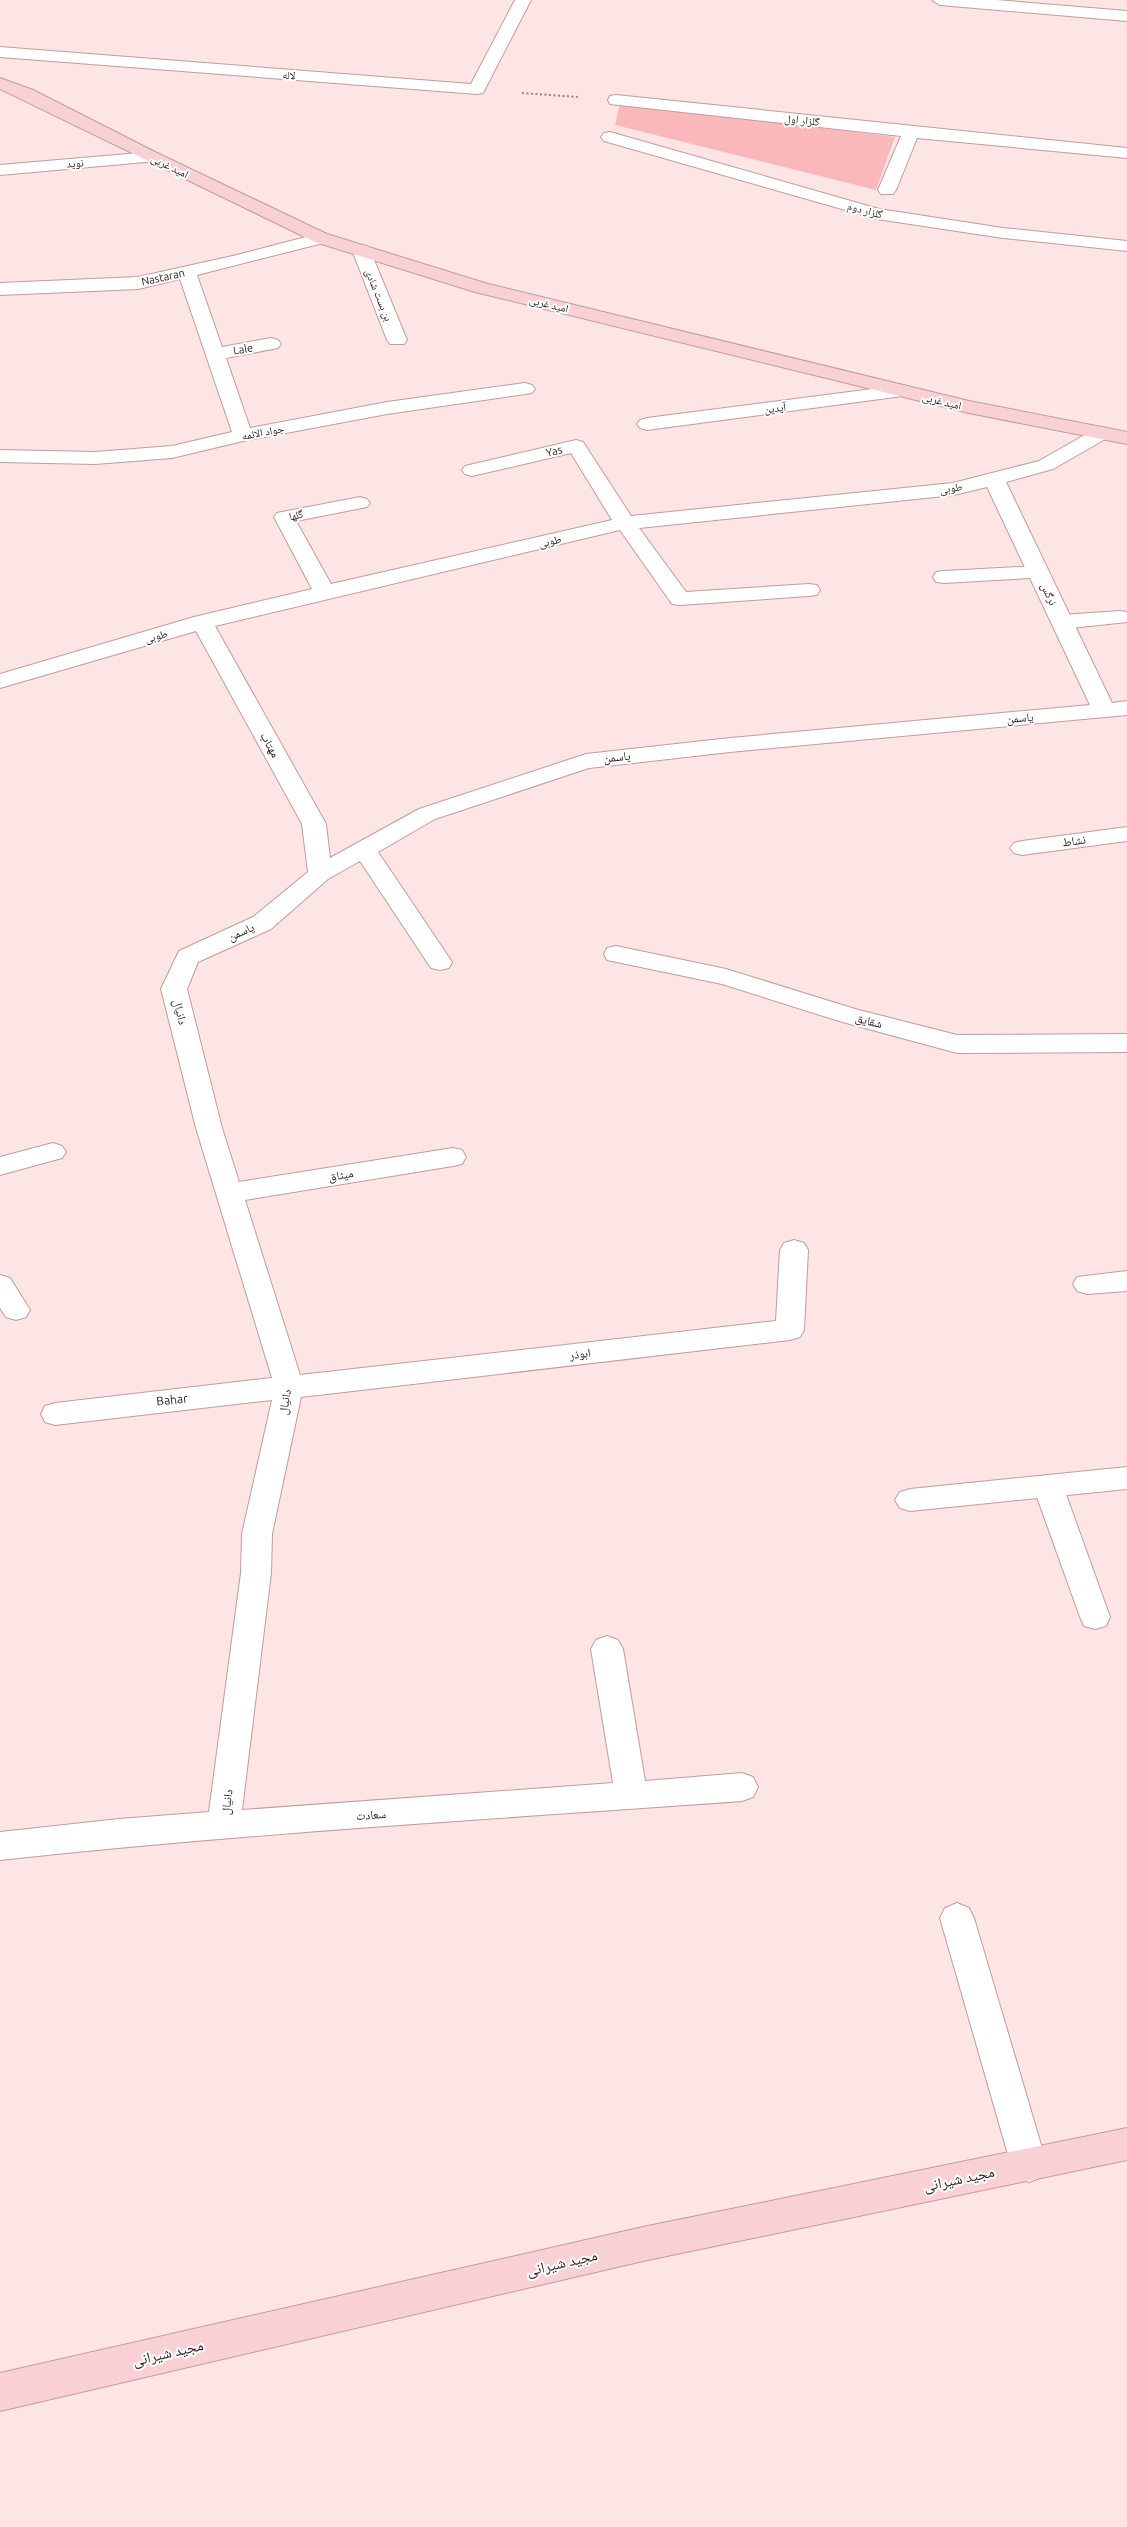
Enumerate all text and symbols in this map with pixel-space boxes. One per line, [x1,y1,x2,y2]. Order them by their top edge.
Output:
street label: لاله [282,69,296,81]
street label: گلزار اول [784,112,821,129]
street label: امید غربی [149,152,191,181]
street label: نوید [66,156,84,170]
street label: گلزار دوم [846,200,884,222]
street label: Nastaran [140,267,186,287]
street label: بن بست شادی [362,267,395,323]
street label: امید غربی [528,293,570,316]
street label: Lale [232,341,254,357]
street label: امید غربی [921,390,963,413]
street label: آیدین [763,401,787,416]
street label: جواد الائمه [241,422,285,442]
street label: Yas [545,443,564,459]
street label: طوبی [939,480,963,497]
street label: گلها [288,507,305,523]
street label: طوبی [537,533,563,550]
street label: نرگس [1038,581,1059,607]
street label: طوبی [143,627,169,646]
street label: یاسمن [1006,710,1034,726]
street label: مهتاب [257,730,283,760]
street label: یاسمن [603,749,631,766]
street label: نشاط [1061,832,1086,849]
street label: یاسمن [226,920,257,944]
street label: دانیال [170,998,190,1026]
street label: شقایق [854,1011,884,1032]
street label: میثاق [328,1166,354,1184]
street label: ابوذر [568,1346,592,1363]
street label: دانیال [276,1388,294,1416]
street label: Bahar [156,1391,189,1408]
street label: دانیال [218,1788,236,1816]
street label: سعادت [355,1807,387,1822]
street label: مجید شیرانی [922,2163,996,2196]
street label: مجید شیرانی [525,2246,600,2281]
street label: مجید شیرانی [131,2336,206,2371]

